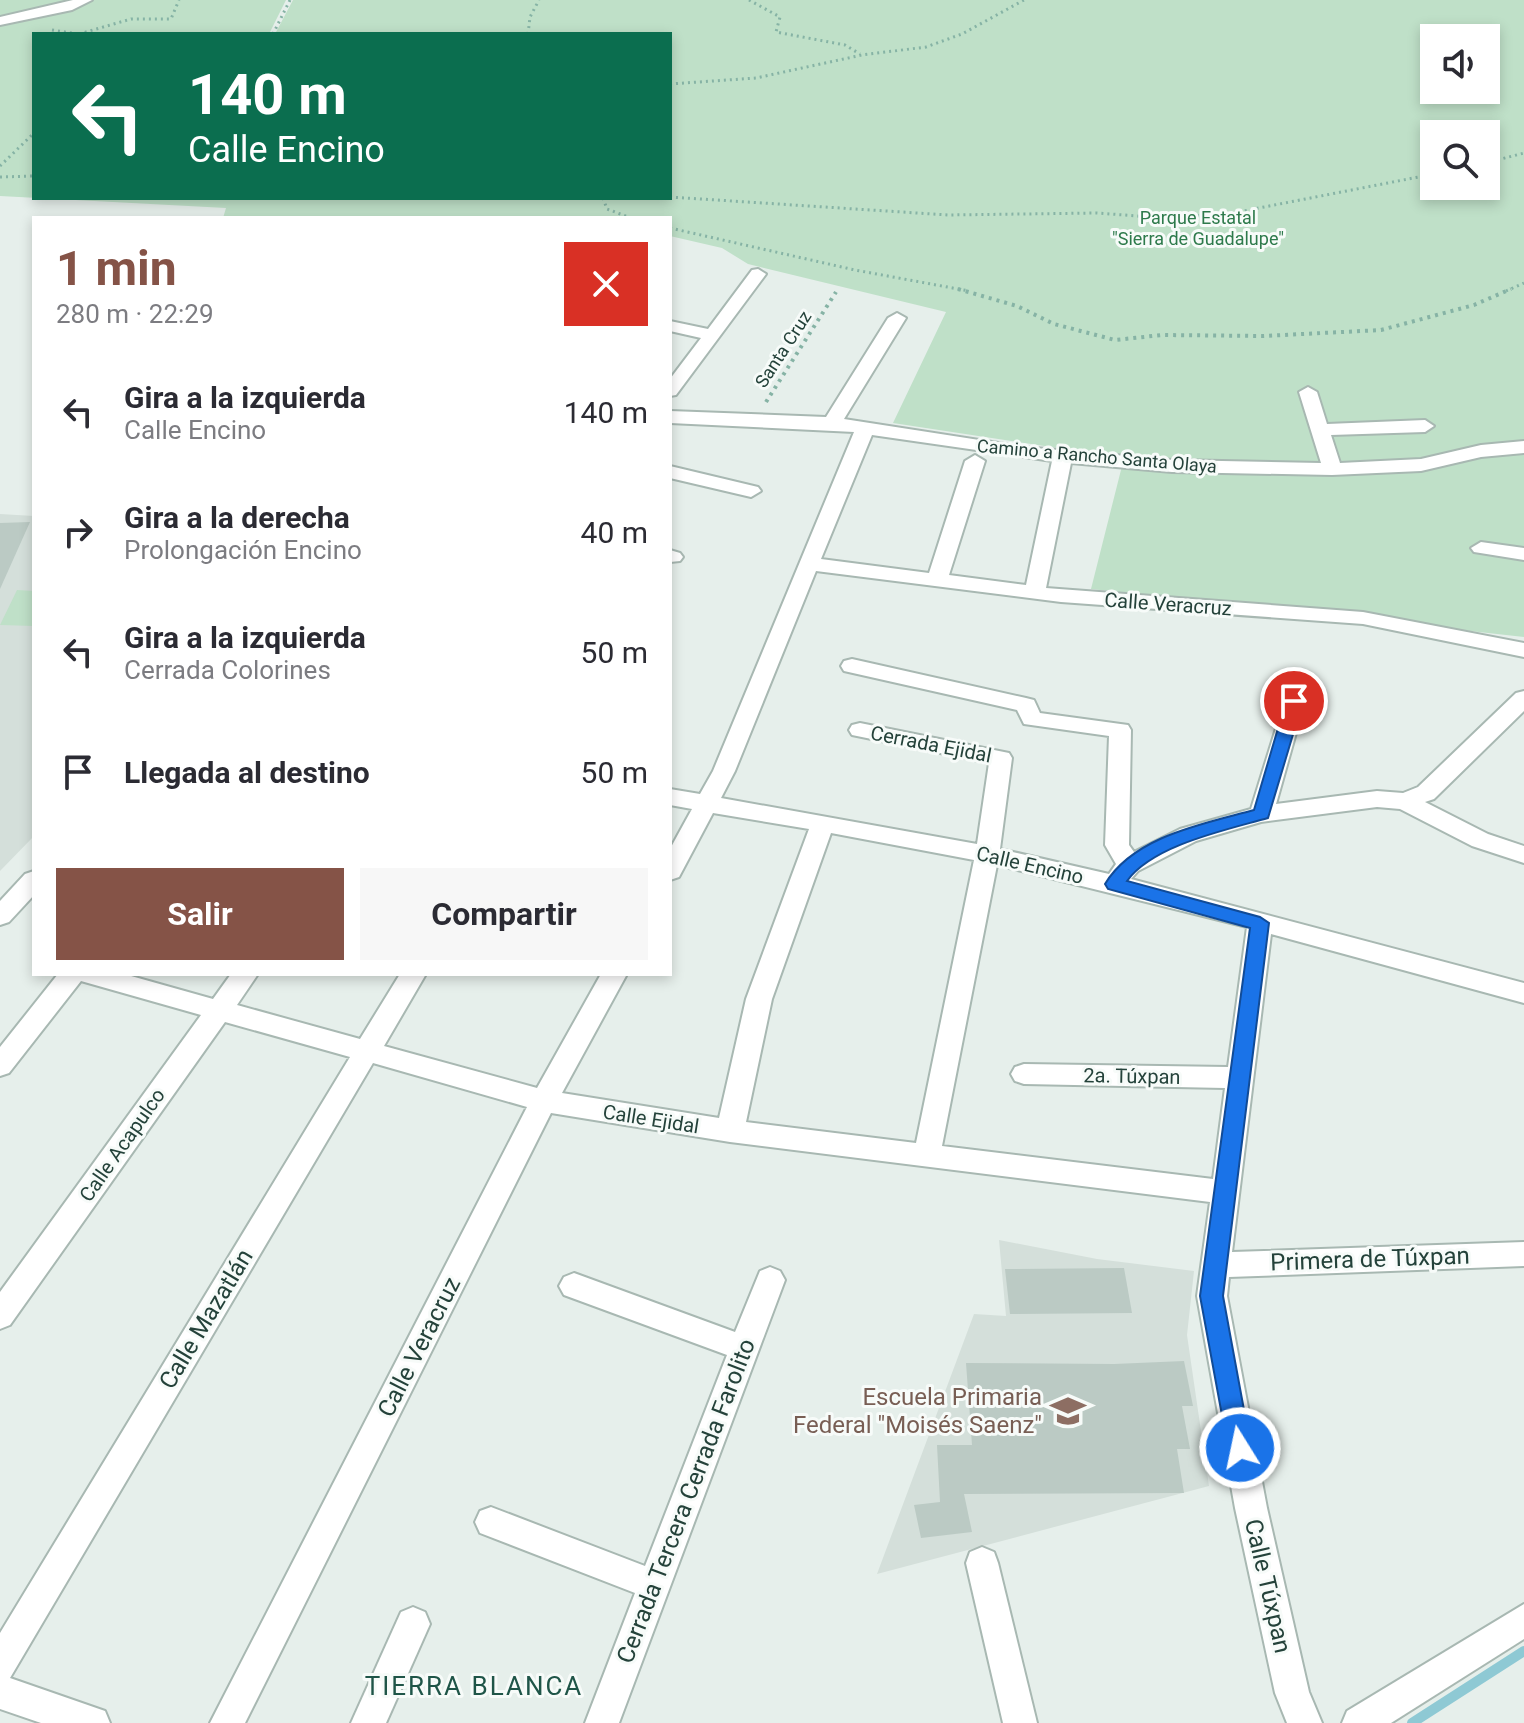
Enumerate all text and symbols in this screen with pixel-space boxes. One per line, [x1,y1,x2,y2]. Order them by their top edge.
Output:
map controls [1420,24,1500,200]
button: sound [1420,24,1500,104]
text: 140 m [188,62,347,128]
icon: left [56,64,160,168]
button: search [1420,120,1500,200]
text: Calle Encino [188,129,385,171]
park label: Parque Estatal "Sierra de Guadalupe" [1112,207,1284,249]
text: 1 min [56,240,177,297]
button: close [564,242,648,326]
text: 280 m · 22:29 [56,299,214,329]
street label: Santa Cruz [750,307,816,391]
text: Gira a la izquierda [124,380,366,415]
icon: left [56,390,100,434]
text: 140 m [564,395,648,430]
text: Calle Encino [124,415,266,445]
street label: Camino a Rancho Santa Olaya [976,435,1218,477]
text: Gira a la derecha [124,500,350,535]
icon: right [56,510,100,554]
text: 40 m [581,515,648,550]
text: Prolongación Encino [124,535,362,565]
street label: Calle Veracruz [1104,588,1233,620]
text: Gira a la izquierda [124,620,366,655]
icon: left [56,630,100,674]
text: 50 m [581,635,648,670]
text: Cerrada Colorines [124,655,331,685]
pin [1260,667,1328,735]
icon: arrive [1272,679,1316,723]
street label: Cerrada Ejidal [868,721,994,767]
icon: arrive [56,750,100,794]
text: Llegada al destino [124,755,370,790]
text: 50 m [581,755,648,790]
street label: Calle Encino [974,841,1086,889]
button: Salir [56,868,344,960]
button: Compartir [360,868,648,960]
street label: 2a. Túxpan [1083,1063,1181,1089]
street label: Calle Acapulco [74,1084,170,1206]
street label: Calle Ejidal [601,1100,701,1138]
street label: Primera de Túxpan [1270,1242,1470,1276]
street label: Calle Mazatlán [153,1244,259,1394]
street label: Calle Veracruz [372,1272,466,1422]
street label: Cerrada Tercera Cerrada Farolito [611,1335,761,1667]
place label: Escuela Primaria Federal "Moisés Saenz" [793,1383,1042,1439]
school or university icon: Escuela Primaria Federal "Moisés Saenz" [1049,1392,1087,1430]
position arrow [1198,1406,1282,1490]
street label: Calle Túxpan [1239,1516,1297,1656]
district label: TIERRA BLANCA [365,1671,583,1701]

